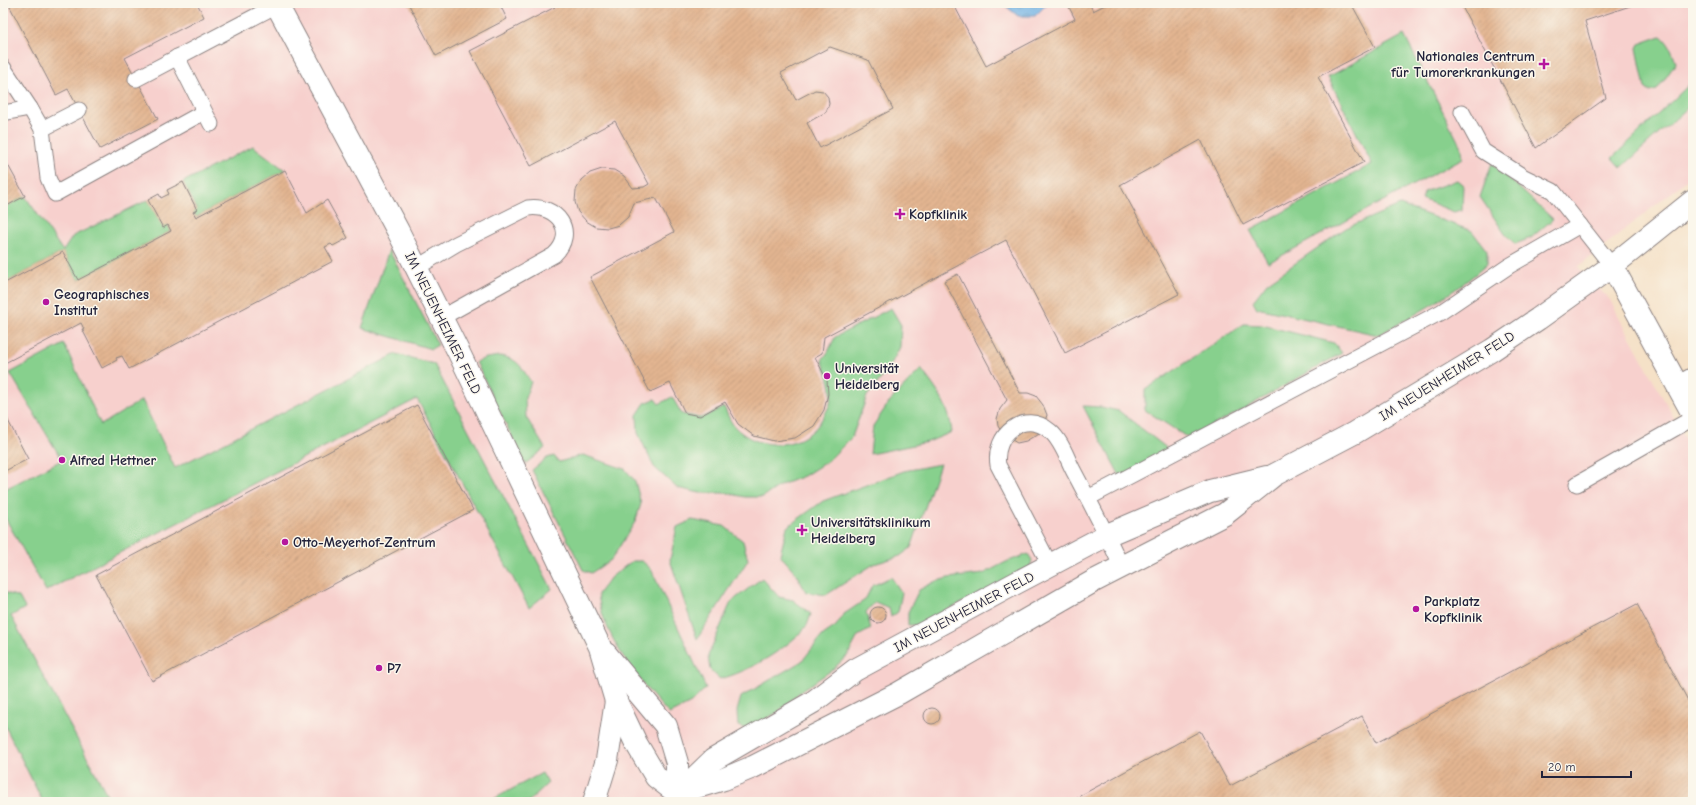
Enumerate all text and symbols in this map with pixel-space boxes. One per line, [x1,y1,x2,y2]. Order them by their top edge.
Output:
place label: Nationales Centrum für Tumorerkrankungen [1390,48,1535,81]
marker: Nationales Centrum für Tumorerkrankungen [1538,58,1550,70]
place label: Kopfklinik [909,206,967,223]
marker: Kopfklinik [894,208,906,220]
street label: IM NEUENHEIMER FELD [401,249,485,397]
place label: Geographisches Institut [54,286,149,319]
marker: Geographisches Institut [41,297,51,307]
street label: IM NEUENHEIMER FELD [1376,327,1518,425]
place label: Universität Heidelberg [835,360,900,393]
marker: Universität Heidelberg [822,371,832,381]
place label: Alfred Hettner [70,452,156,469]
marker: Alfred Hettner [57,455,67,465]
place label: Universitätsklinikum Heidelberg [811,514,931,547]
marker: Universitätsklinikum Heidelberg [796,524,808,536]
place label: Otto-Meyerhof-Zentrum [293,534,436,551]
marker: Otto-Meyerhof-Zentrum [280,537,290,547]
street label: IM NEUENHEIMER FELD [891,568,1037,656]
place label: Parkplatz Kopfklinik [1424,593,1482,626]
marker: Parkplatz Kopfklinik [1411,604,1421,614]
place label: P7 [387,660,402,677]
marker: P7 [374,663,384,673]
scale bar [1542,753,1631,779]
text: 20 m [1548,760,1576,774]

